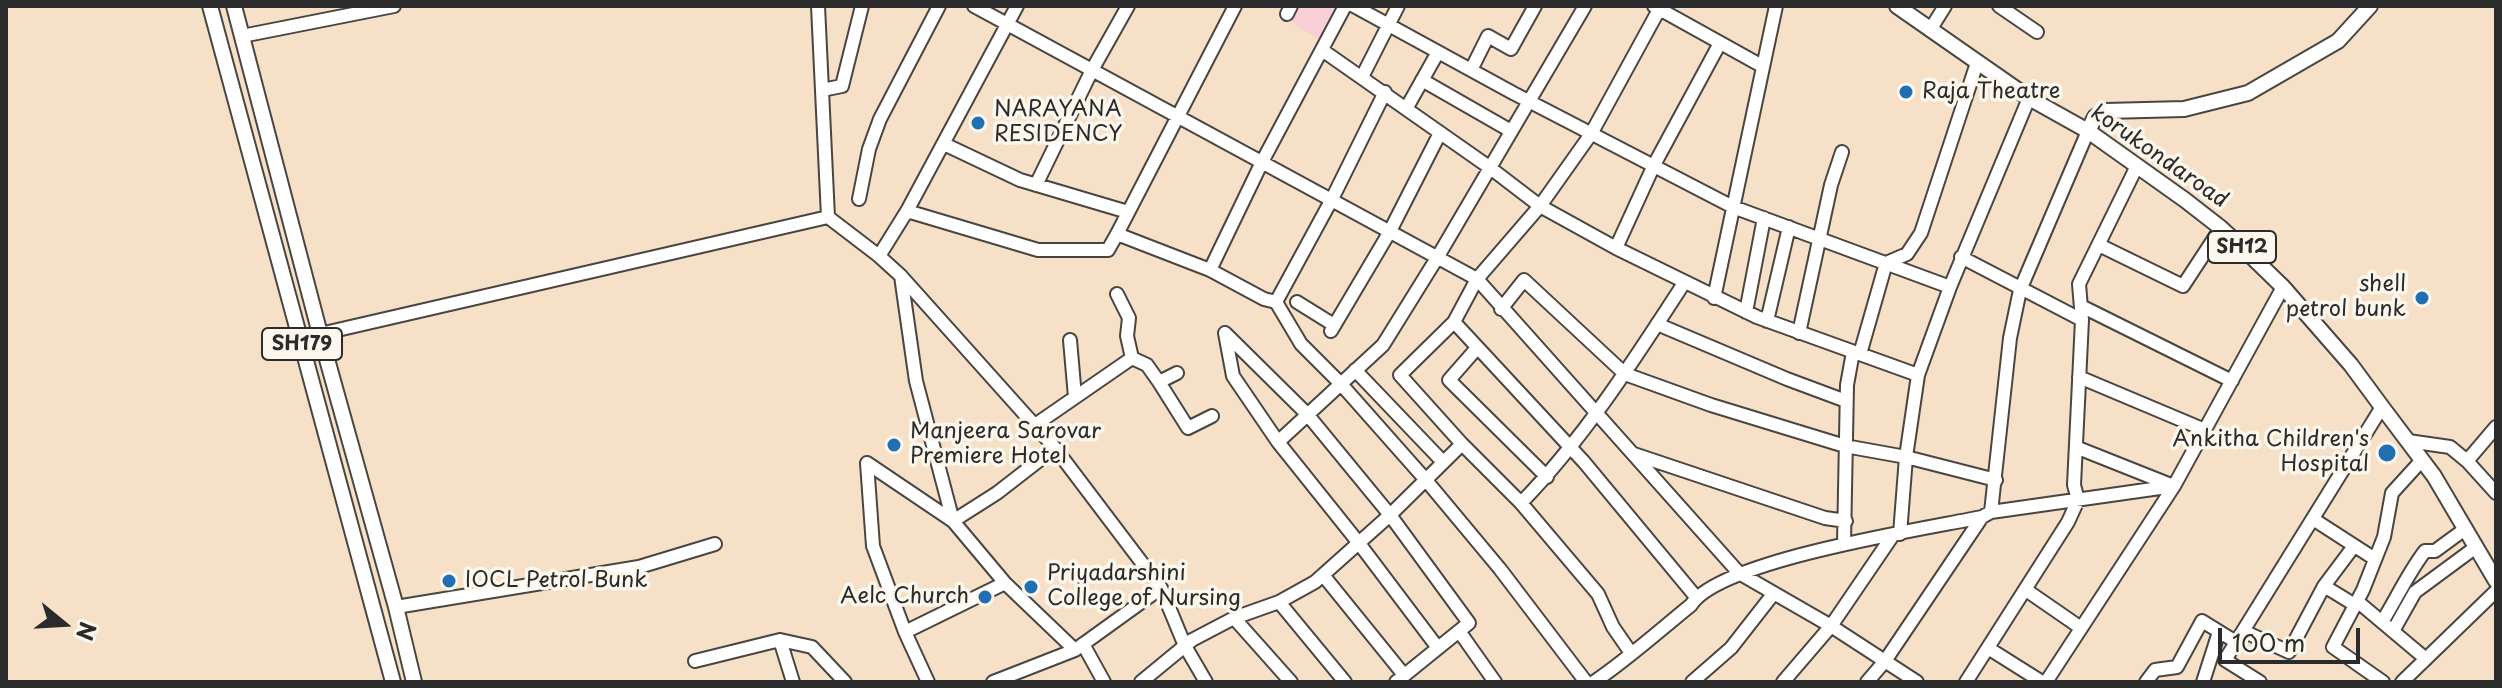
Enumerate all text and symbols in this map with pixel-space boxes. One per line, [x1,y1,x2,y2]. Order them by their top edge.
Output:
place label: Raja Theatre [1922,79,2060,105]
marker: Raja Theatre [1897,83,1915,101]
place label: NARAYANA RESIDENCY [994,97,1122,148]
street label: korukondaroad [2085,100,2233,214]
marker: NARAYANA RESIDENCY [969,114,987,132]
road number: SH12 [2208,231,2276,263]
place label: shell petrol bunk [2286,272,2406,324]
marker: shell petrol bunk [2413,289,2431,307]
road number: SH179 [262,328,342,360]
place label: Manjeera Sarovar Premiere Hotel [910,419,1101,470]
place label: Ankitha Children's Hospital [2172,427,2369,478]
marker: Manjeera Sarovar Premiere Hotel [885,436,903,454]
marker: Ankitha Children's Hospital [2376,442,2398,464]
place label: Priyadarshini College of Nursing [1047,561,1241,612]
place label: IOCL Petrol Bunk [465,568,648,594]
marker: IOCL Petrol Bunk [440,572,458,590]
marker: Priyadarshini College of Nursing [1022,578,1040,596]
north arrow [24,584,104,664]
place label: Aelc Church [840,584,969,610]
marker: Aelc Church [976,588,994,606]
scale bar [2222,612,2364,662]
text: N [69,618,106,645]
text: 100 m [2232,624,2305,660]

